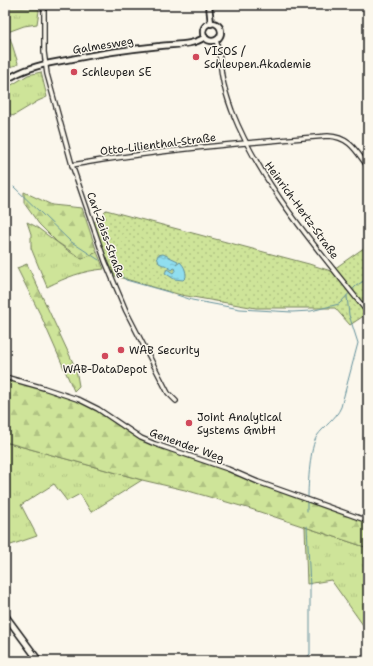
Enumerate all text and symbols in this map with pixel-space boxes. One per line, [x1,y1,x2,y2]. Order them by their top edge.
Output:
street label: Galmesweg [72,33,135,58]
place label: VISOS / Schleupen.Akademie [204,44,311,72]
marker: VISOS / Schleupen.Akademie [191,52,201,62]
place label: Schleupen SE [82,65,152,80]
marker: Schleupen SE [69,67,79,77]
street label: Otto-Lilienthal-Straße [99,130,217,159]
street label: Heinrich-Hertz-Straße [261,158,342,262]
street label: Carl-Zeiss-Straße [83,190,128,280]
place label: WAB Security [129,343,200,358]
marker: WAB Security [116,345,126,355]
marker: WAB-DataDepot [100,351,110,361]
place label: WAB-DataDepot [63,362,148,377]
place label: Joint Analytical Systems GmbH [197,410,283,438]
marker: Joint Analytical Systems GmbH [184,418,194,428]
street label: Genender Weg [147,425,227,466]

